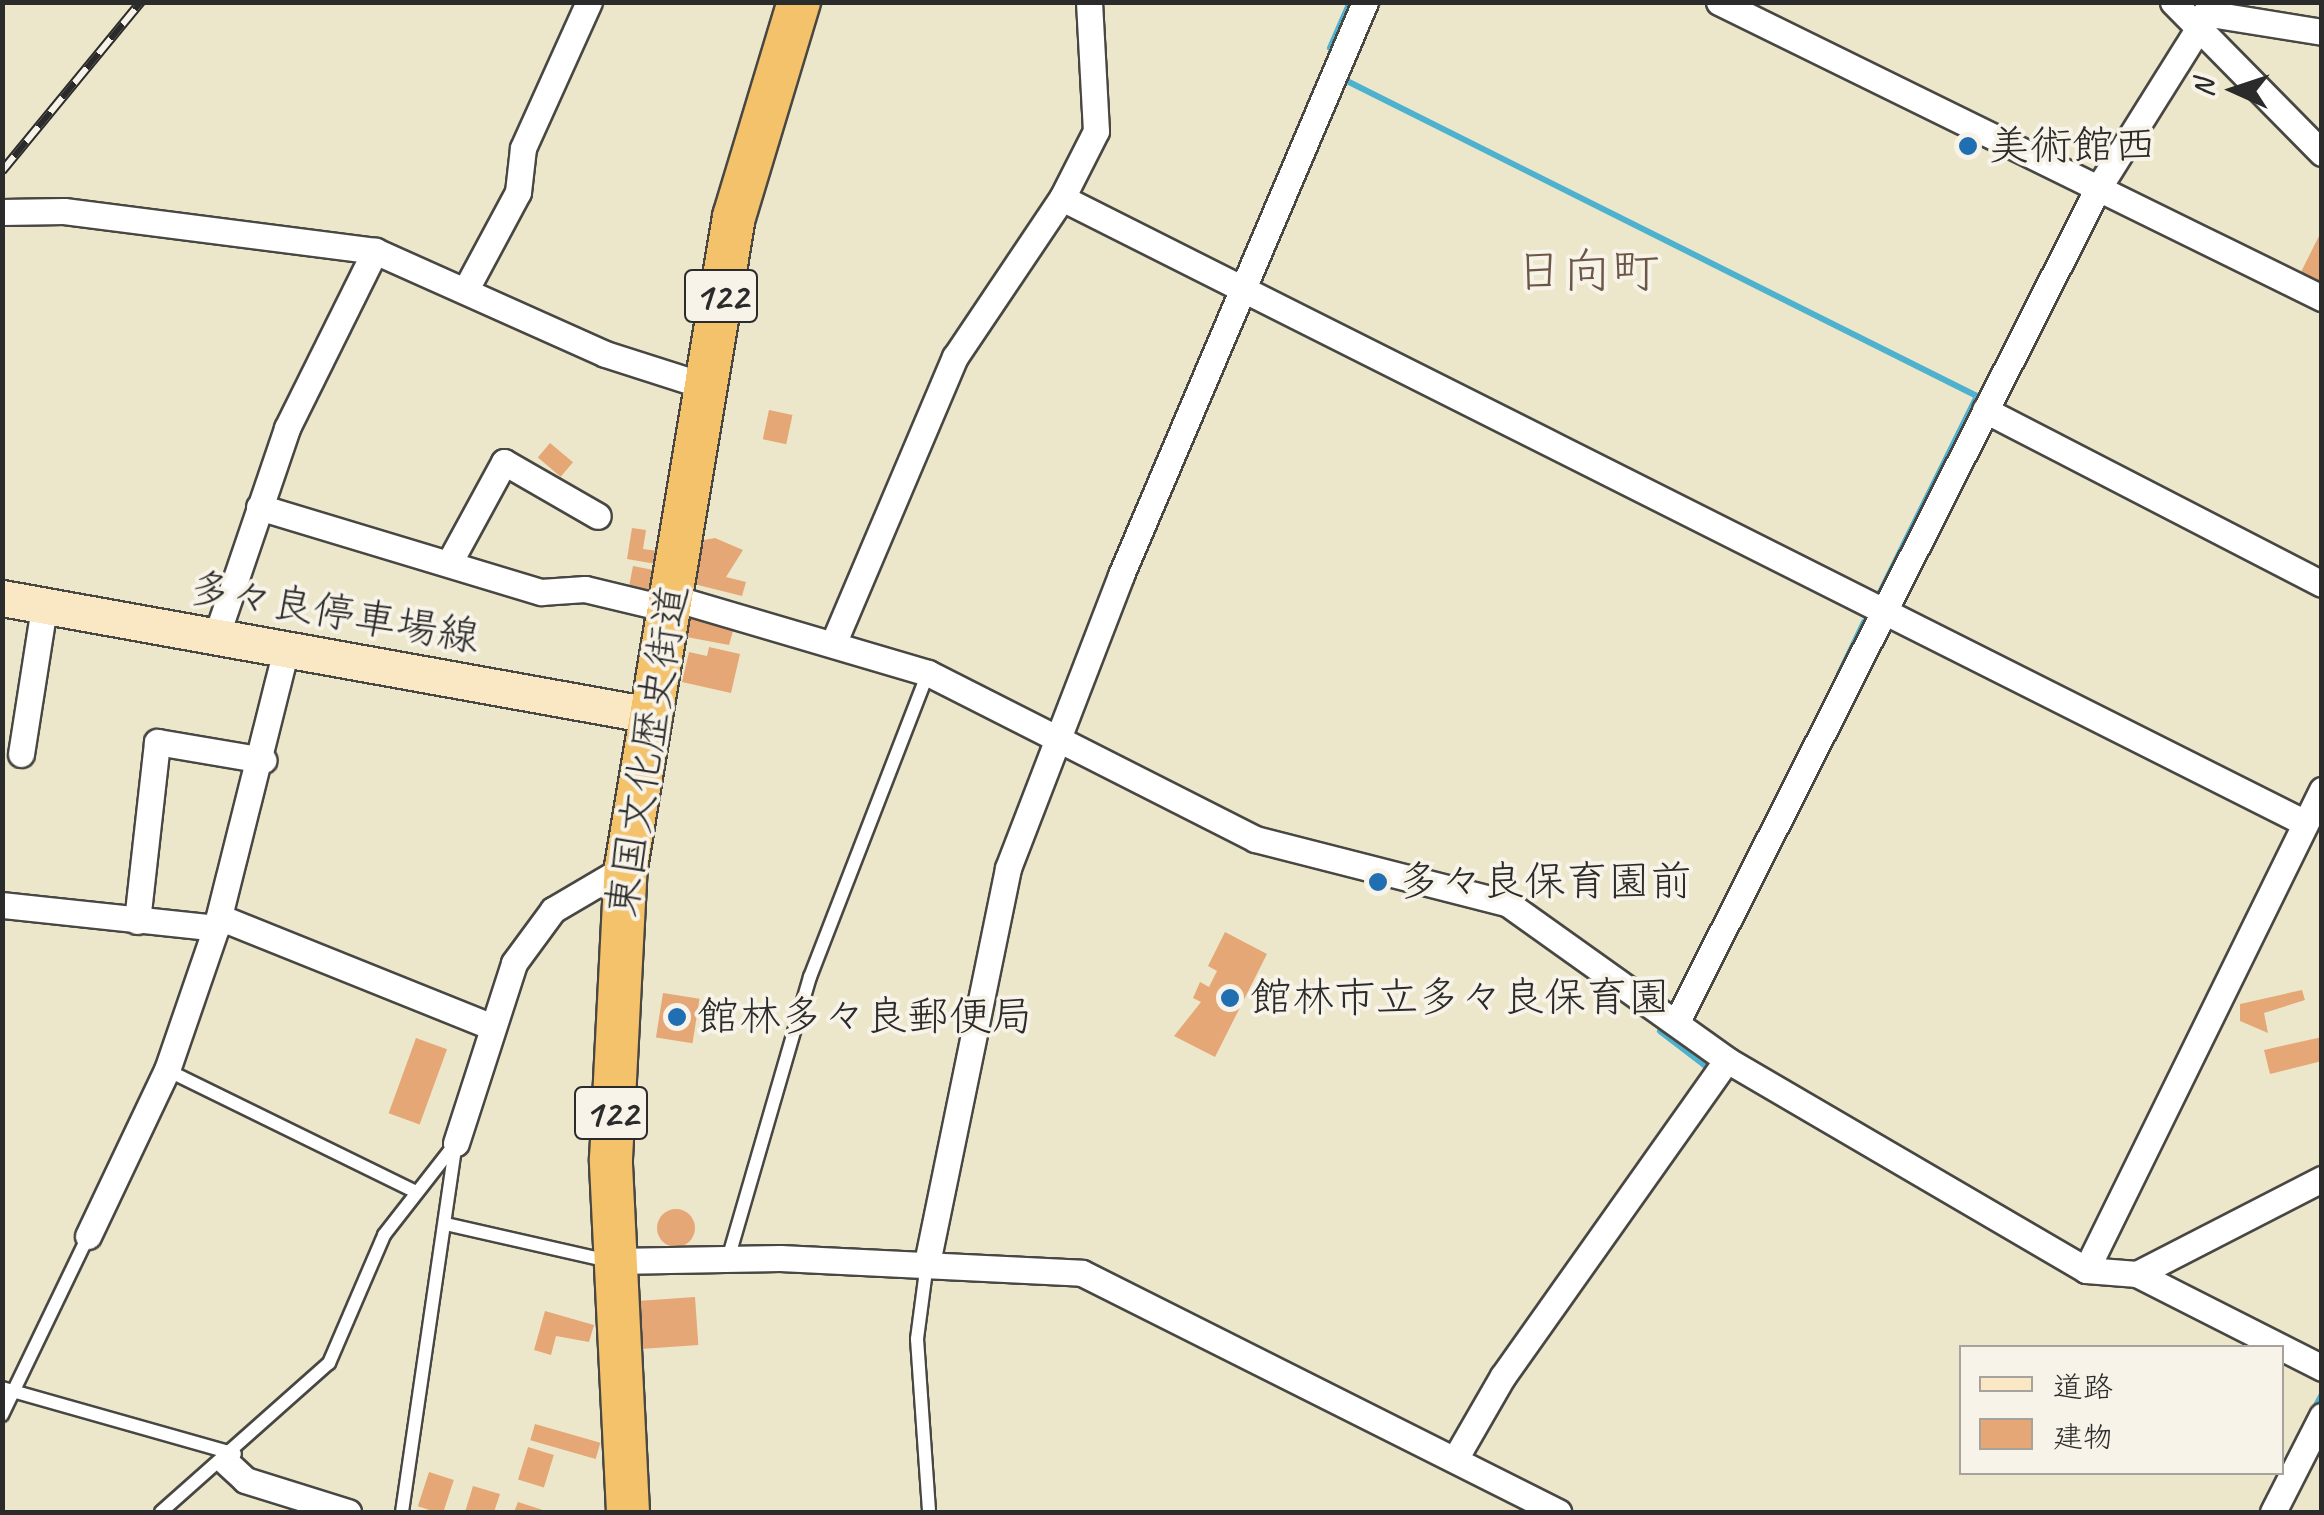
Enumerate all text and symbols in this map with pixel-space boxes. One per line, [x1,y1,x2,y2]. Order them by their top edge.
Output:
north arrow [2184,40,2284,140]
text: N [2186,79,2221,98]
place label: 美術館西 [1988,121,2156,171]
marker: 美術館西 [1957,135,1979,157]
district label: 日向町 [1515,243,1659,301]
road number: 122 [684,261,758,331]
street label: 多々良停車場線 [185,563,483,663]
street label: 東国文化歴史街道 [597,581,699,921]
place label: 多々良保育園前 [1398,857,1692,907]
marker: 多々良保育園前 [1367,871,1389,893]
place label: 館林市立多々良保育園 [1250,973,1670,1023]
marker: 館林市立多々良保育園 [1219,987,1241,1009]
place label: 館林多々良郵便局 [697,992,1033,1042]
marker: 館林多々良郵便局 [666,1006,688,1028]
road number: 122 [574,1078,648,1148]
legend [1959,1345,2284,1475]
text: 道路 [2053,1368,2113,1406]
text: 建物 [2053,1418,2113,1456]

